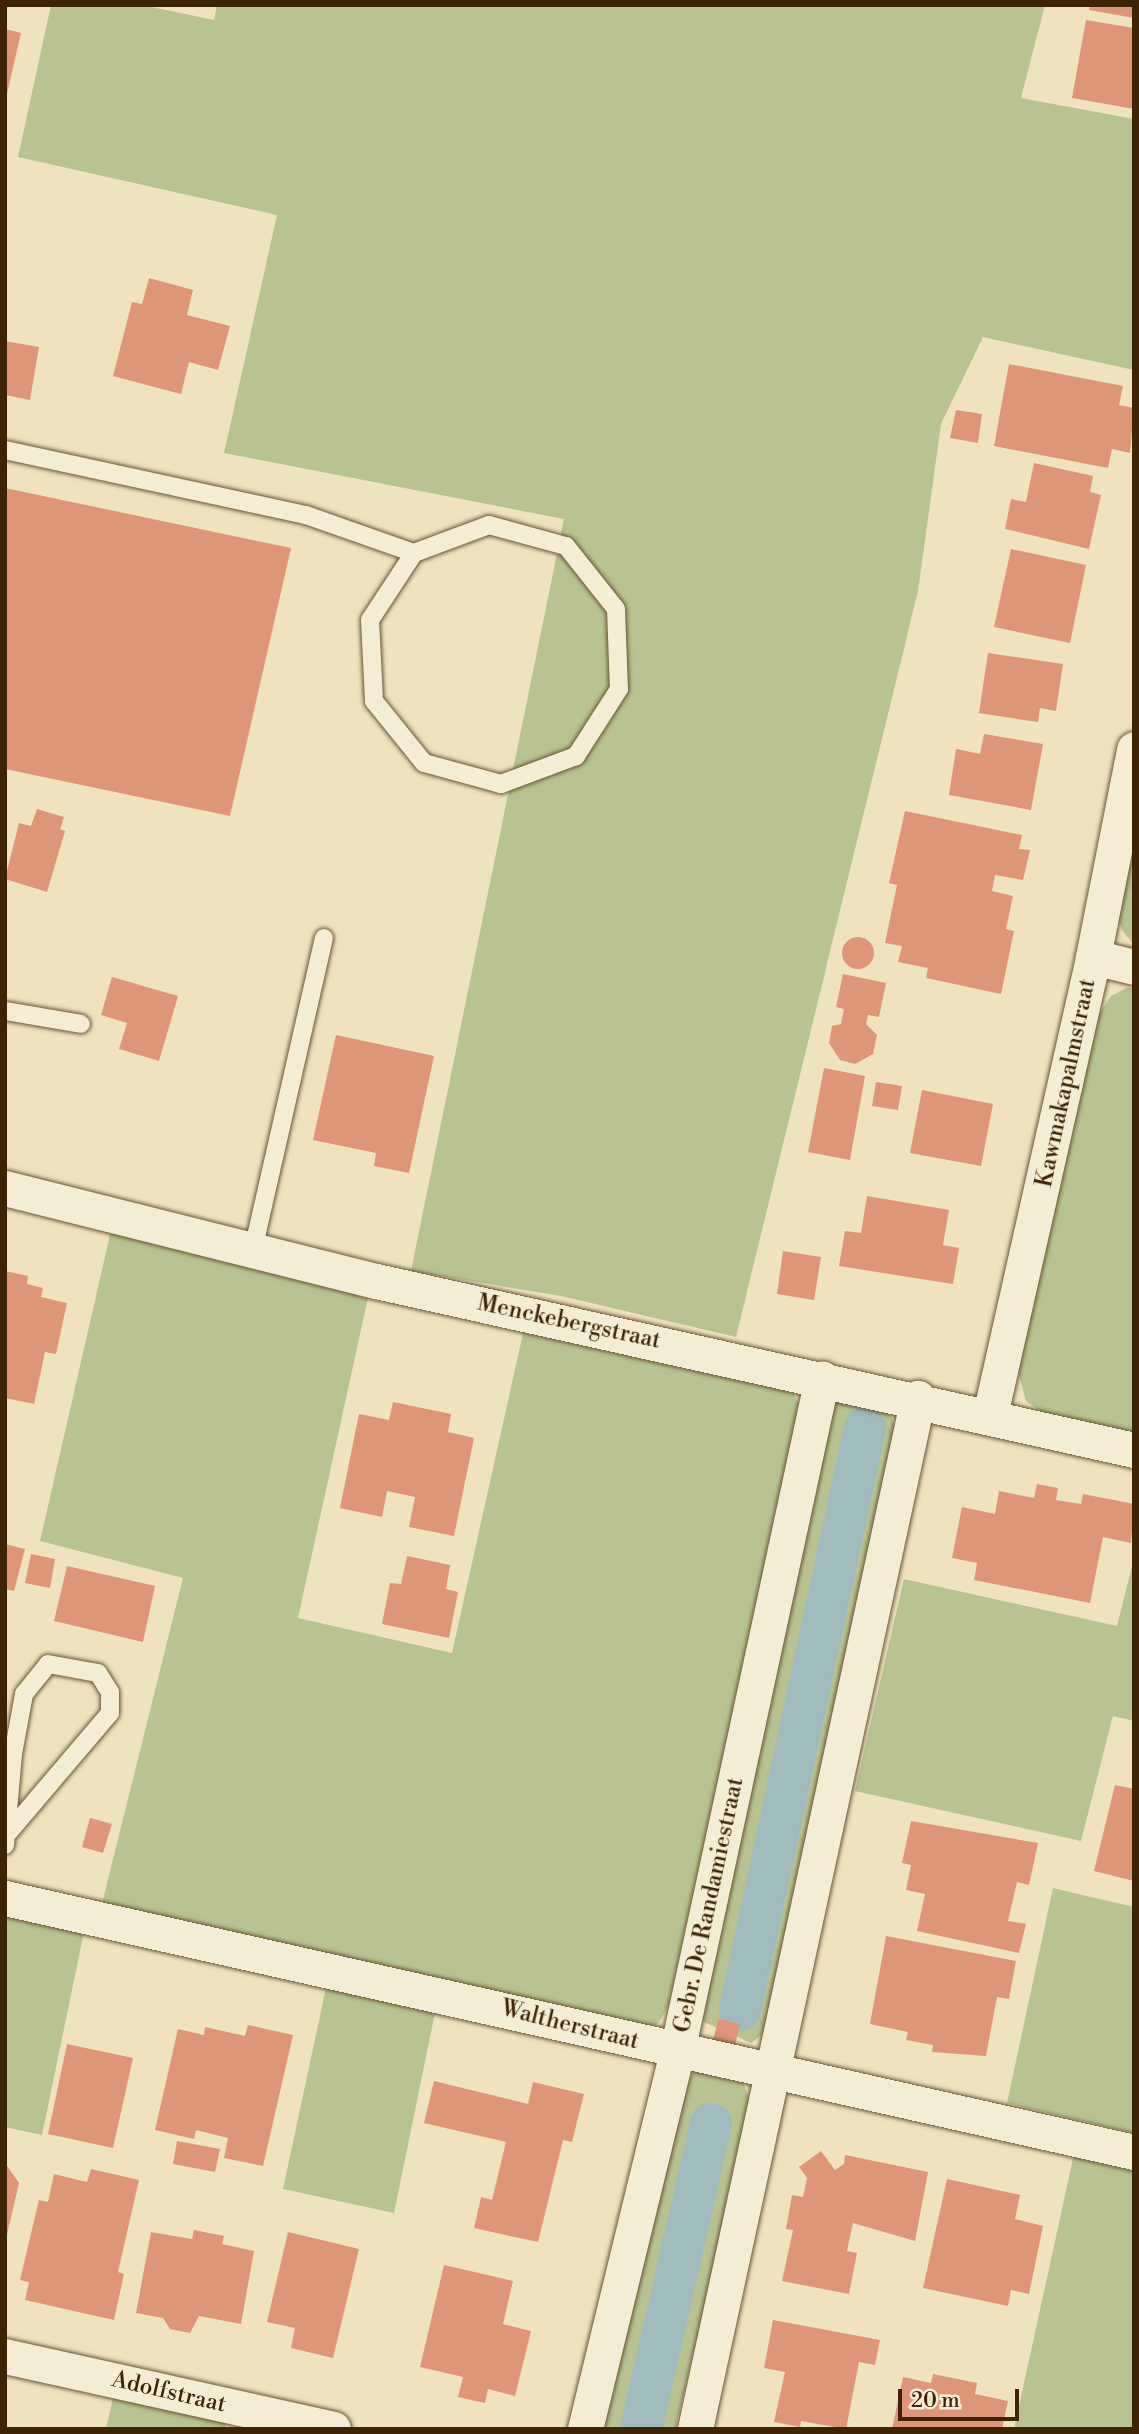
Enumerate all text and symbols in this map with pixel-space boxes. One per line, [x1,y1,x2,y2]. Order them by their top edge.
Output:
street label: Kawmakapalmstraat [1030,976,1102,1190]
street label: Menckebergstraat [475,1289,663,1355]
street label: Gebr. De Randamiestraat [668,1775,750,2035]
street label: Waltherstraat [498,1995,642,2055]
street label: Adolfstraat [109,2365,229,2419]
scale bar [901,2374,1022,2418]
text: 20 m [911,2388,960,2414]

